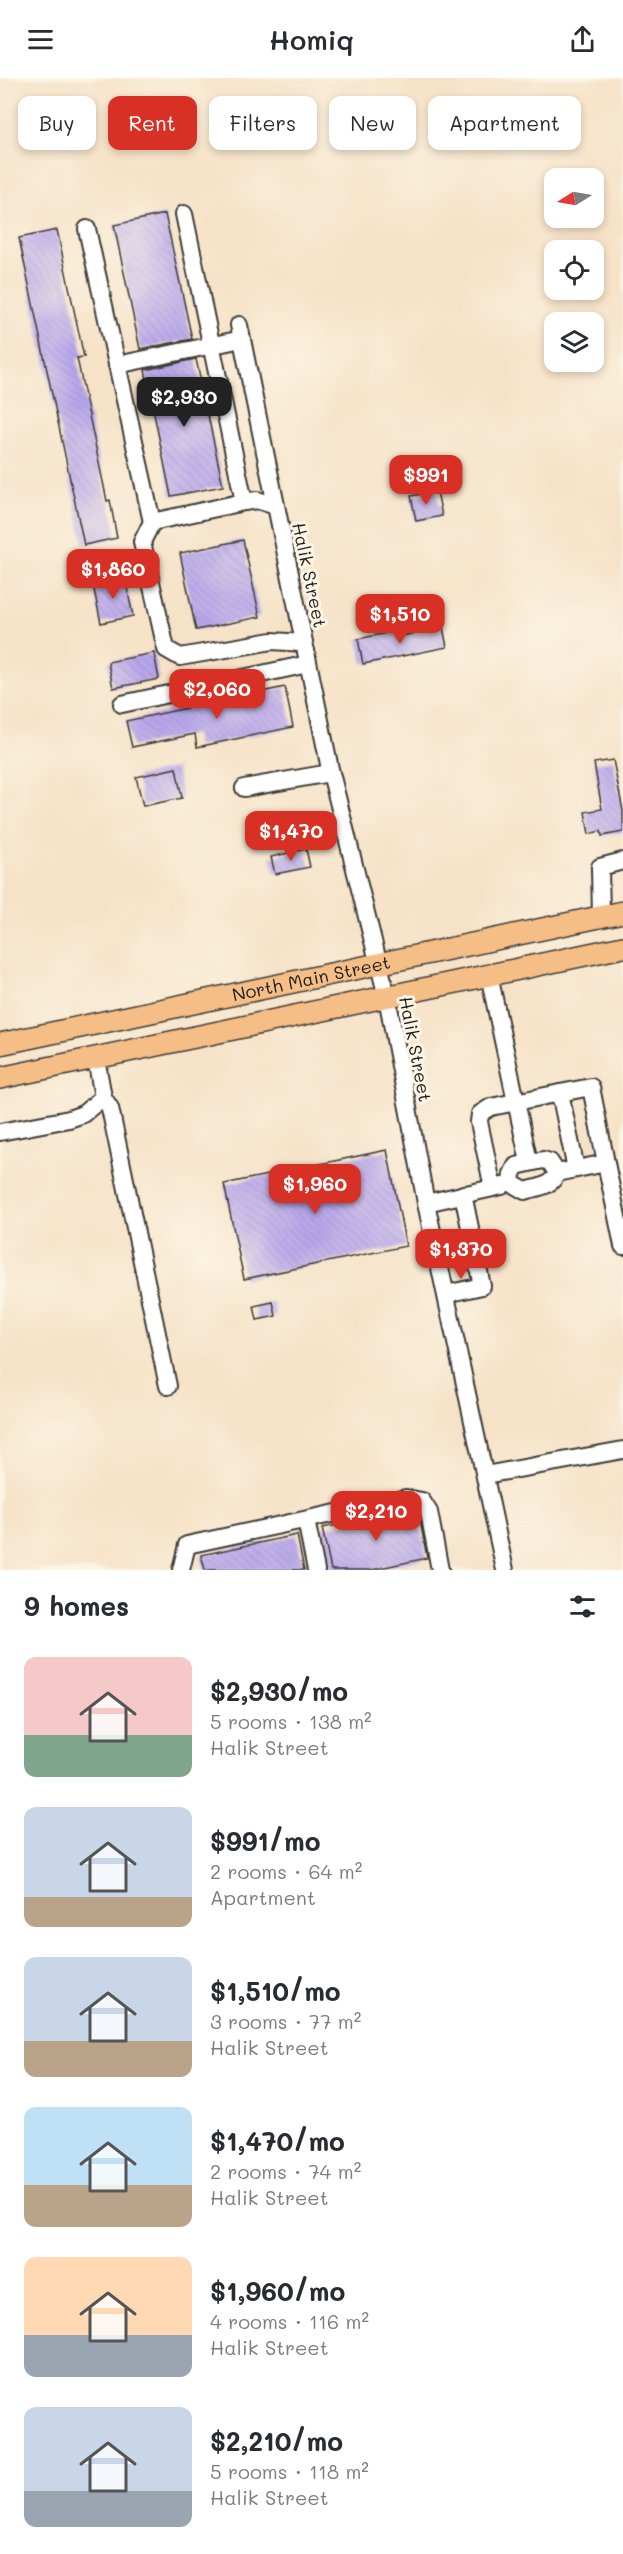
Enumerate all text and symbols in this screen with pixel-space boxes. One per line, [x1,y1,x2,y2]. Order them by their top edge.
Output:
text: Homiq [269,22,354,57]
icon: menu [24,23,57,56]
icon: share [566,23,599,56]
chip: Buy [18,96,96,150]
chip: Rent [108,96,197,150]
chip: Filters [209,96,317,150]
chip: New [329,96,416,150]
chip: Apartment [428,96,581,150]
north arrow [544,168,604,228]
map controls [544,168,604,372]
button: locate [544,240,604,300]
button: layers [544,312,604,372]
pin: $2,930 [135,377,233,428]
text: $2,930 [151,383,217,409]
pin: $991 [390,455,462,506]
text: $991 [403,461,449,487]
street label: Halik Street [287,520,333,630]
pin: $1,860 [64,549,162,600]
text: $1,860 [81,555,145,581]
pin: $1,510 [351,594,449,645]
text: $1,510 [370,600,430,626]
pin: $2,060 [168,669,266,720]
text: $2,060 [183,675,251,701]
pin: $1,470 [242,811,340,862]
text: $1,470 [259,817,323,843]
street label: North Main Street [230,950,392,1007]
street label: Halik Street [394,994,438,1104]
pin: $1,960 [266,1164,364,1215]
text: $1,960 [283,1170,347,1196]
pin: $1,370 [412,1229,510,1280]
text: $1,370 [429,1235,493,1261]
pin: $2,210 [327,1491,425,1542]
text: $2,210 [345,1497,407,1523]
text: 9 homes [24,1589,129,1623]
icon: filters [566,1590,599,1623]
text: $2,930/mo [210,1674,348,1708]
icon: home [72,1681,144,1753]
text: 5 rooms · 138 m² [210,1708,372,1734]
text: Halik Street [210,1734,329,1760]
text: $991/mo [210,1824,320,1858]
icon: home [72,1831,144,1903]
text: 2 rooms · 64 m² [210,1858,362,1884]
text: Apartment [210,1884,316,1910]
text: $1,510/mo [210,1974,341,2008]
icon: home [72,1981,144,2053]
text: 3 rooms · 77 m² [210,2008,361,2034]
text: Halik Street [210,2034,329,2060]
text: $1,470/mo [210,2124,345,2158]
icon: home [72,2131,144,2203]
text: 2 rooms · 74 m² [210,2158,361,2184]
text: Halik Street [210,2184,329,2210]
text: $1,960/mo [210,2274,345,2308]
icon: home [72,2281,144,2353]
text: 4 rooms · 116 m² [210,2308,369,2334]
text: Halik Street [210,2334,329,2360]
text: $2,210/mo [210,2424,343,2458]
icon: home [72,2431,144,2503]
text: 5 rooms · 118 m² [210,2458,369,2484]
text: Halik Street [210,2484,329,2510]

